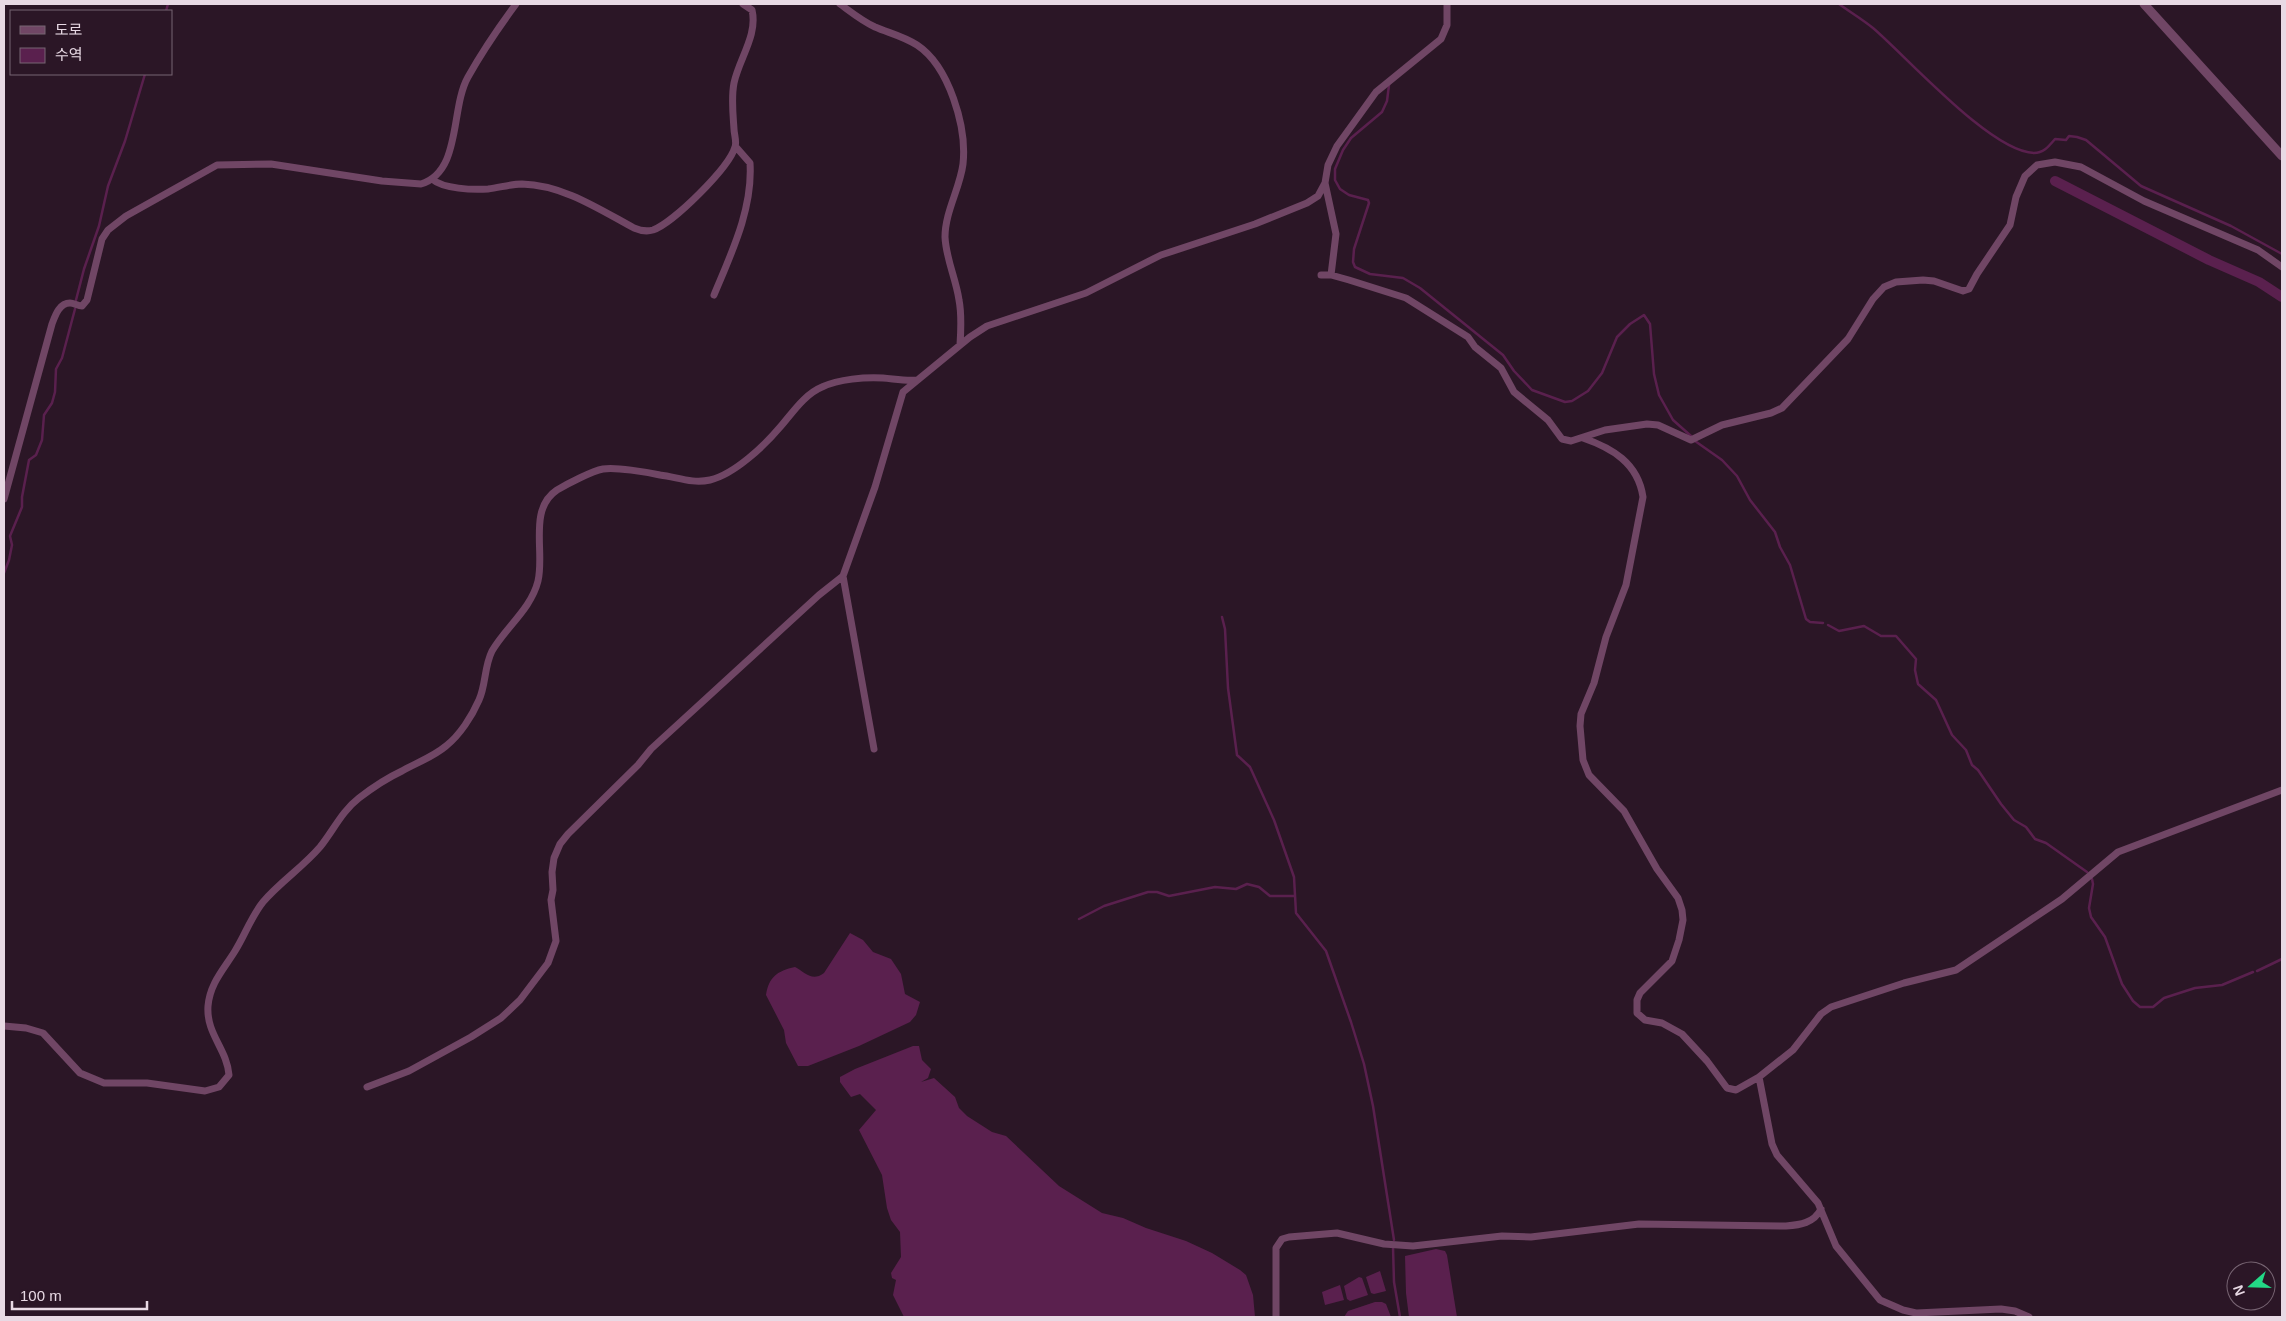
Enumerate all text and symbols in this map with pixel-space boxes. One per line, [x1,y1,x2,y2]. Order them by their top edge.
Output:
legend [10,10,172,75]
text: 도로 [55,21,83,38]
text: 수역 [55,46,83,63]
north arrow [2226,1261,2276,1311]
scale bar [12,1278,148,1310]
text: N [2230,1283,2248,1298]
text: 100 m [20,1287,62,1304]

